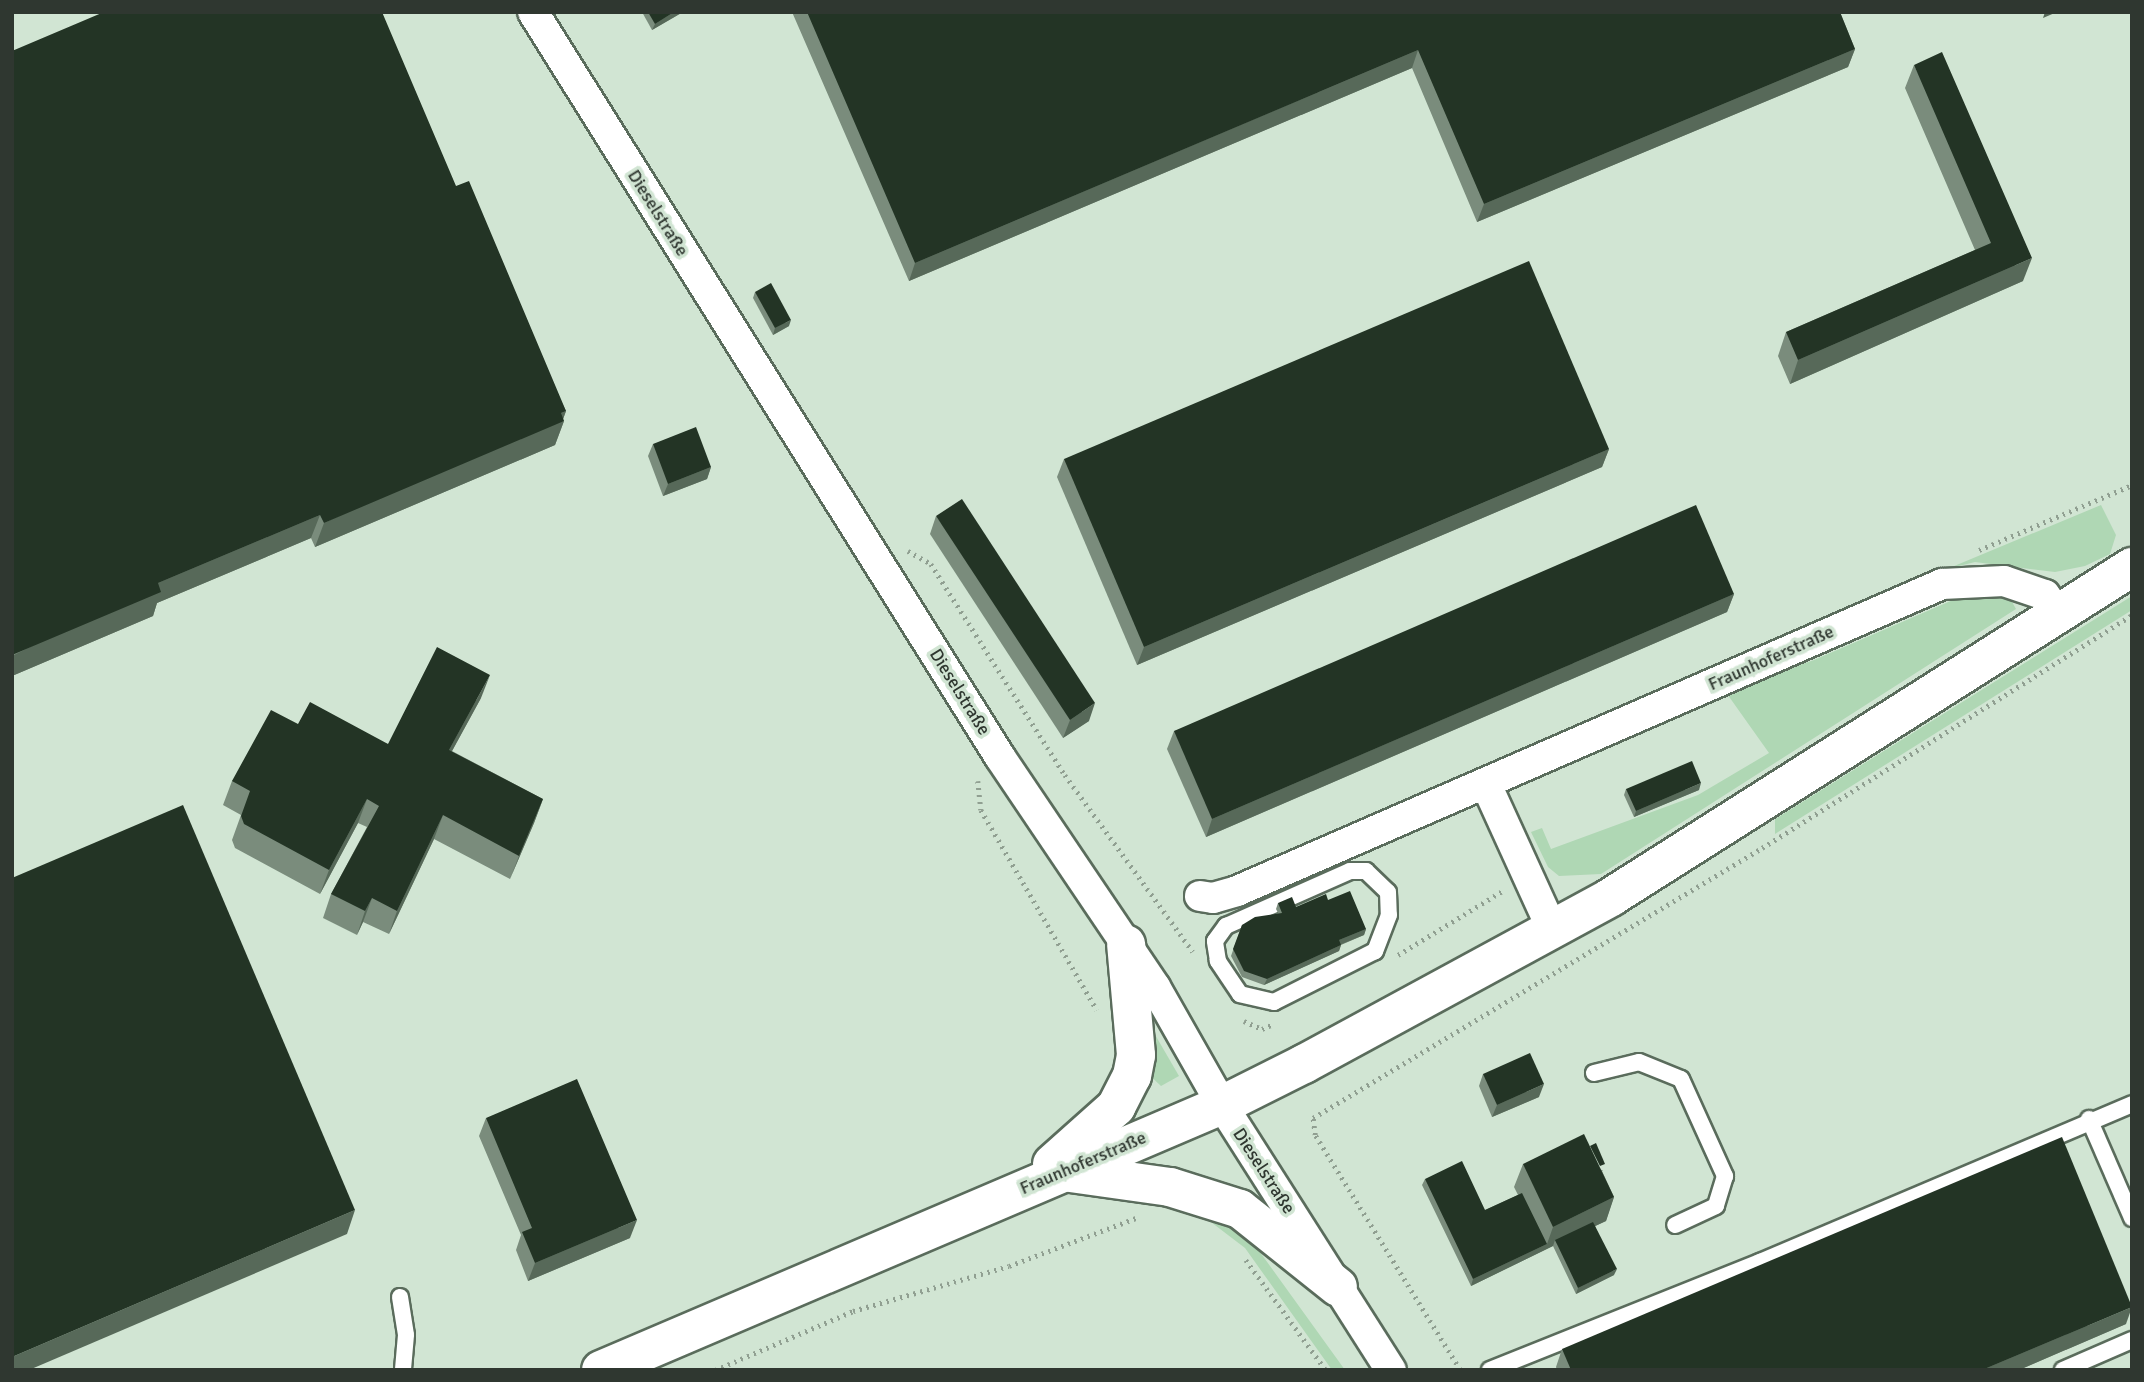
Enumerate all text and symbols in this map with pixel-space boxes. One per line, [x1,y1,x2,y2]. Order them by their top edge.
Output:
street label: Dieselstraße [623,166,693,260]
street label: Fraunhoferstraße [1705,621,1837,695]
street label: Dieselstraße [925,645,995,739]
street label: Dieselstraße [1228,1124,1300,1218]
street label: Fraunhoferstraße [1017,1127,1149,1199]

